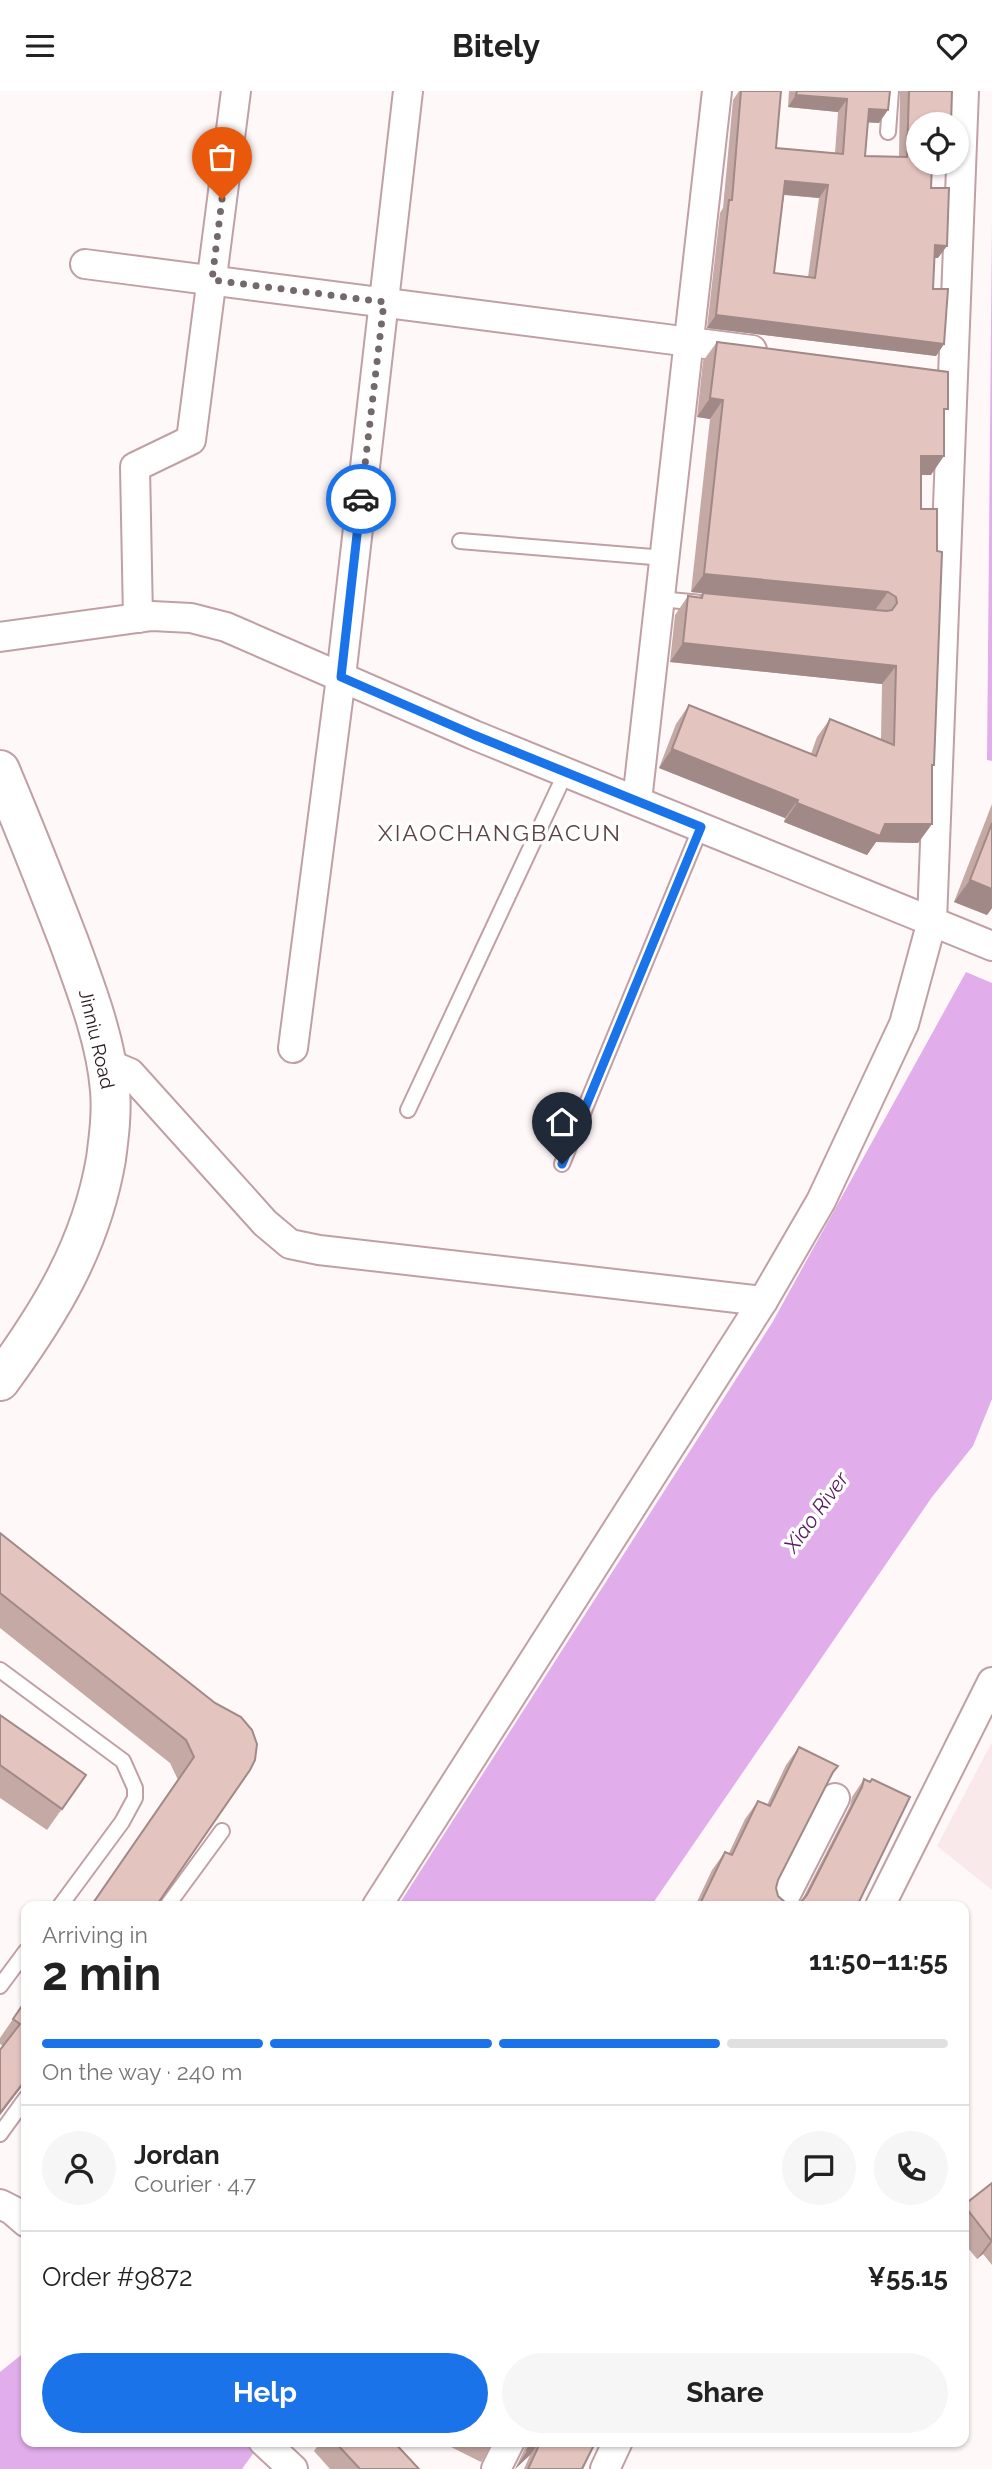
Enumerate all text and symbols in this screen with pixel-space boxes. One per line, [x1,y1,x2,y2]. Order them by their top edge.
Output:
icon: menu [21,27,59,65]
text: Bitely [452,27,540,64]
icon: heart [933,27,971,65]
map controls [906,112,969,175]
button: locate [906,112,969,175]
pin [192,127,252,199]
icon: bag [203,138,241,176]
courier [326,464,396,534]
icon: car [342,480,380,518]
district label: XIAOCHANGBACUN [378,819,622,846]
street label: Jinniu Road [75,987,119,1091]
pin [532,1092,592,1164]
icon: home [543,1103,581,1141]
water label: Xiao River [777,1466,854,1559]
text: Arriving in [42,1921,148,1948]
text: 11:50–11:55 [809,1946,948,1976]
text: 2 min [42,1947,161,2001]
text: On the way · 240 m [42,2058,242,2085]
button: person [42,2131,116,2205]
button: chat [782,2131,856,2205]
button: phone [874,2131,948,2205]
text: Jordan [134,2140,220,2170]
text: Courier · 4.7 [134,2170,256,2197]
text: Order #9872 [42,2262,193,2292]
text: ¥55.15 [868,2262,948,2292]
button: Help [42,2353,488,2433]
button: Share [502,2353,948,2433]

